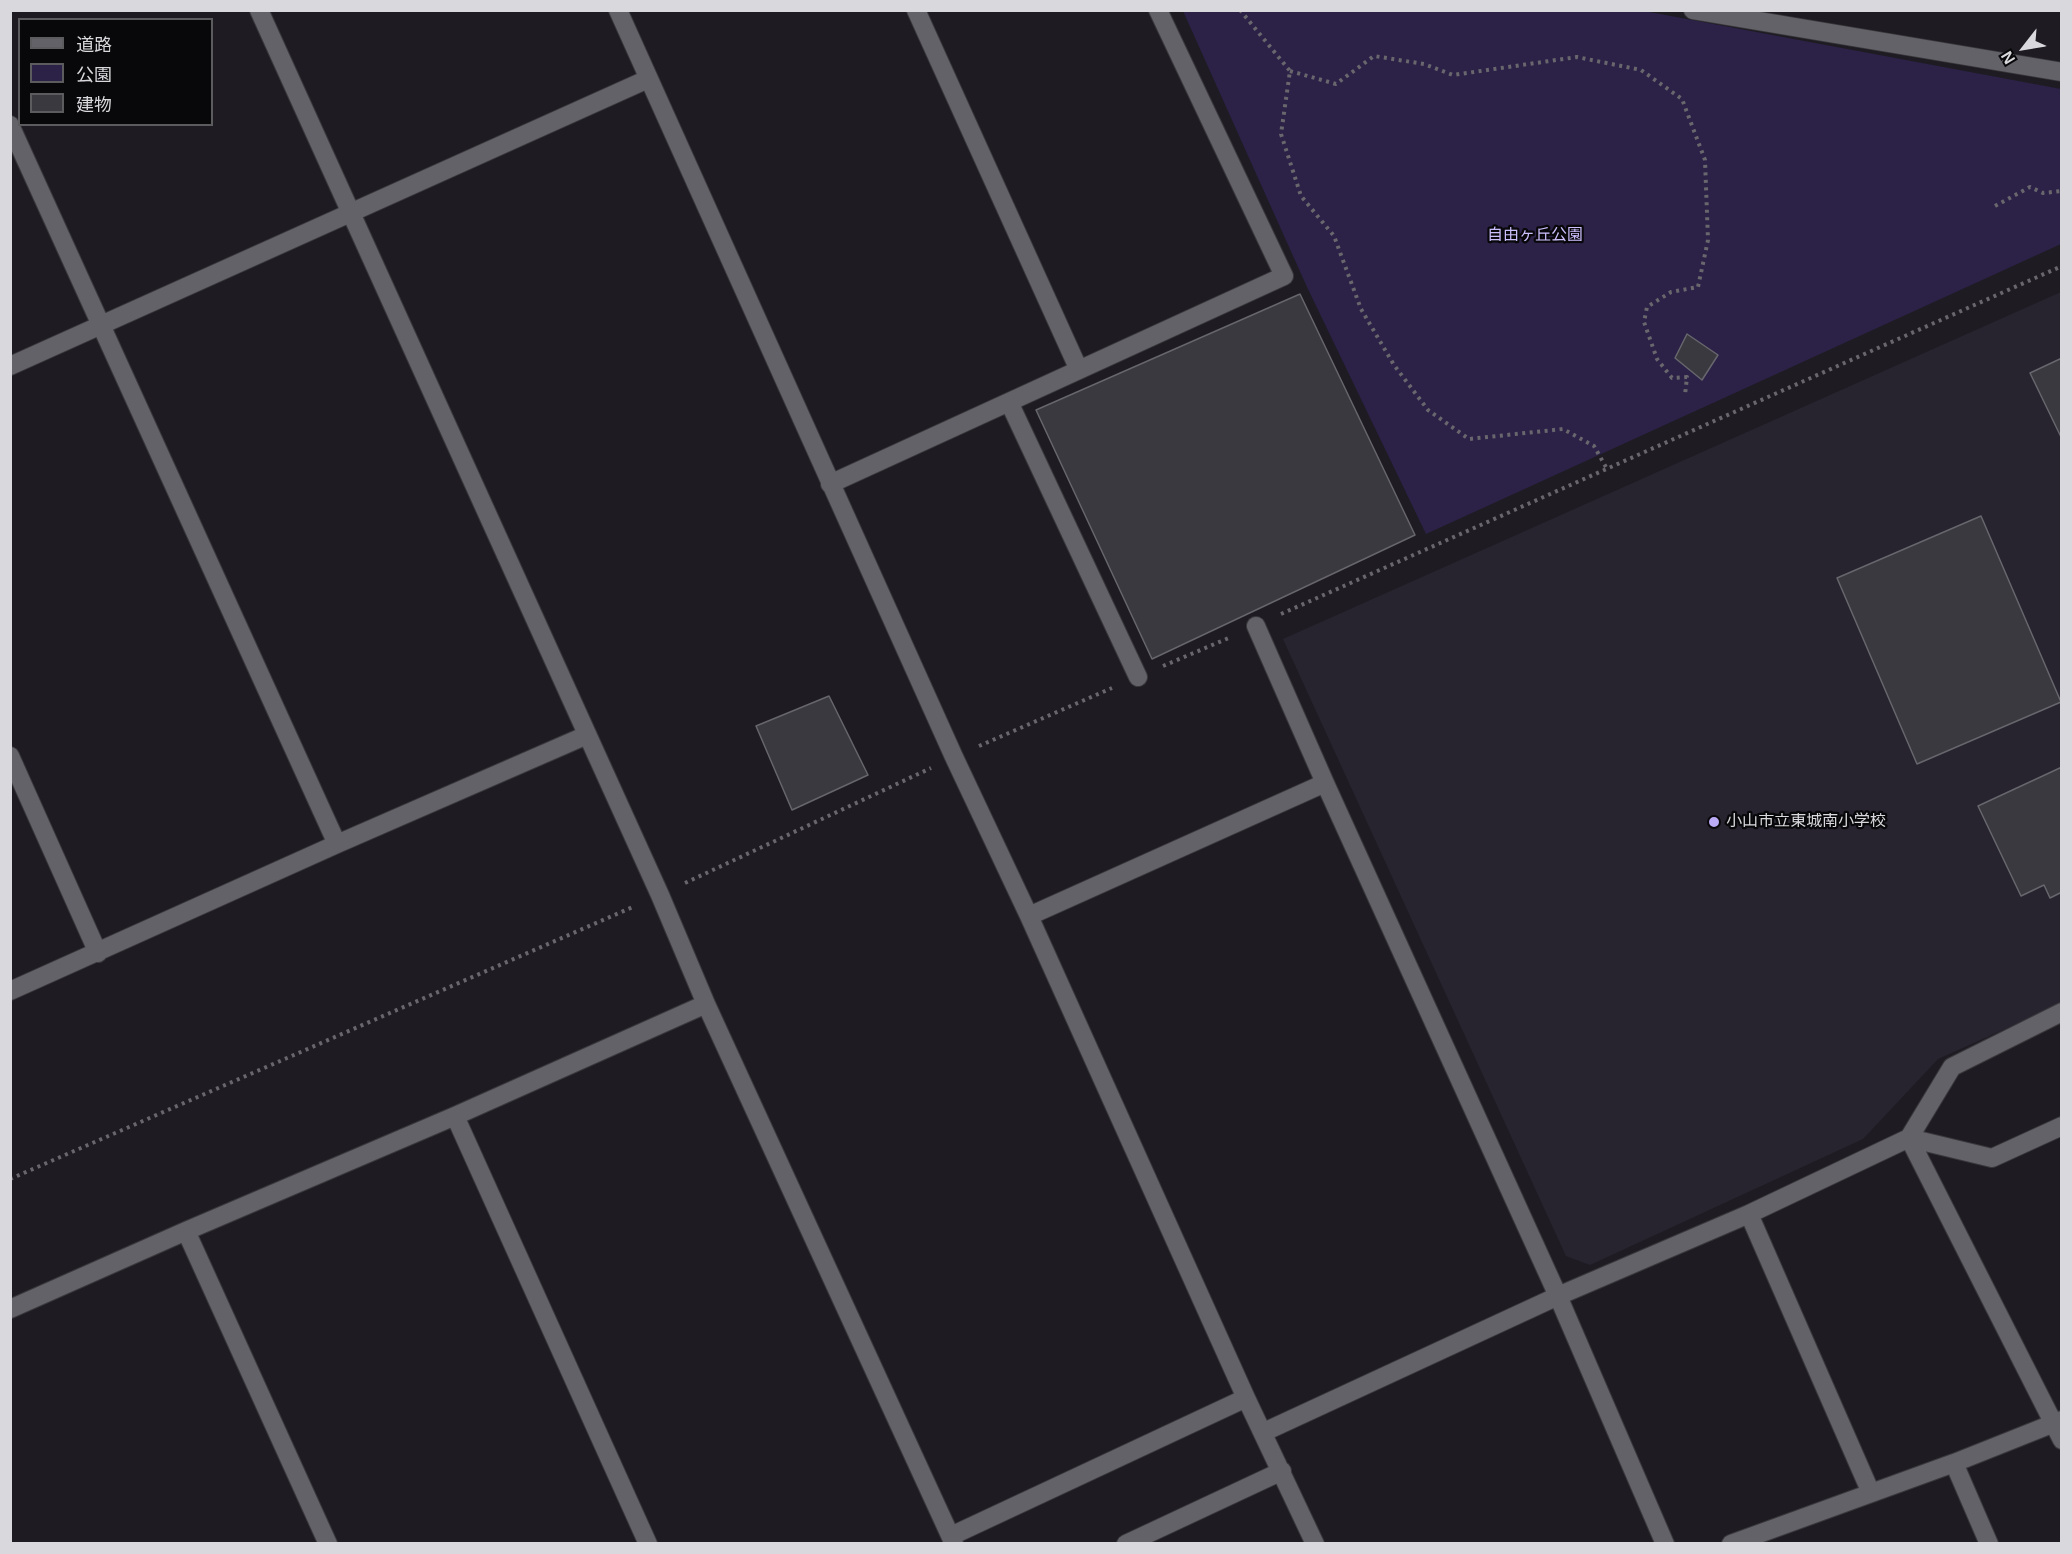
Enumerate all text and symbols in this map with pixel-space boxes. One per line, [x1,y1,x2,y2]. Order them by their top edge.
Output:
legend [18,18,213,126]
north arrow [1994,18,2054,78]
text: 道路 [76,35,112,55]
text: N [1998,48,2018,67]
text: 公園 [76,65,112,85]
text: 建物 [76,95,112,115]
park label: 自由ヶ丘公園 [1487,226,1583,246]
place label: 小山市立東城南小学校 [1726,812,1886,832]
marker: 小山市立東城南小学校 [1707,815,1721,829]

